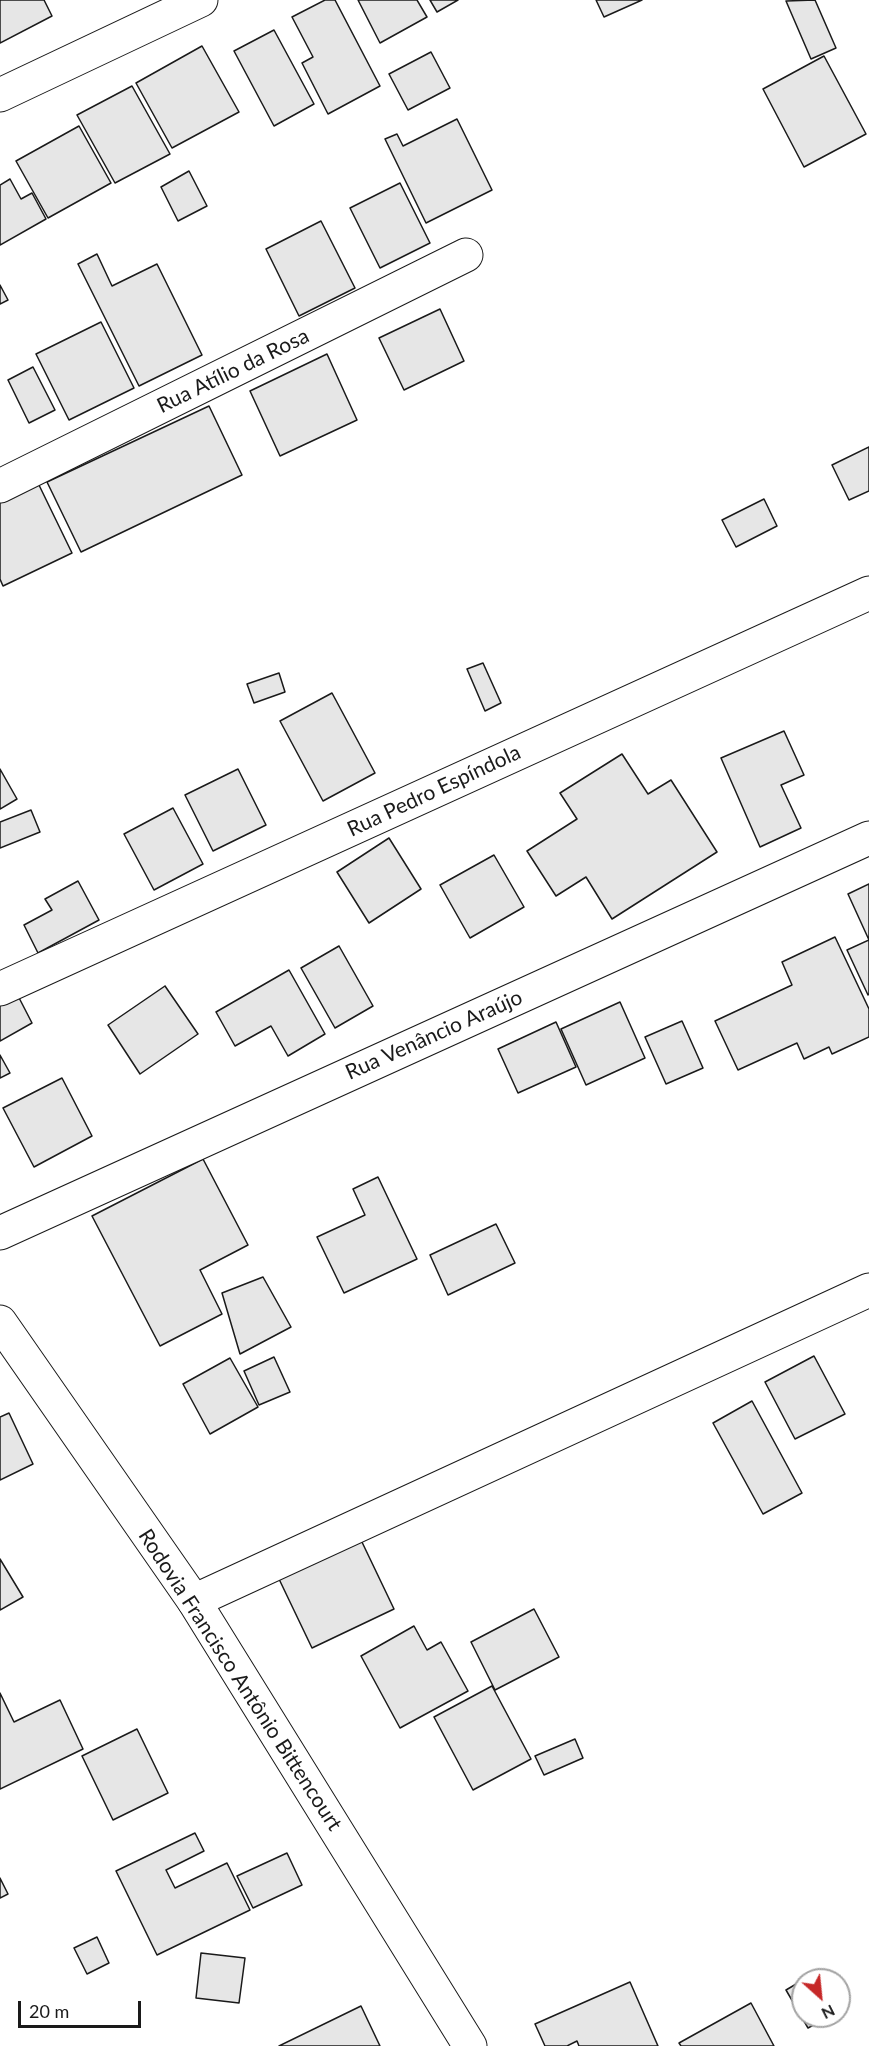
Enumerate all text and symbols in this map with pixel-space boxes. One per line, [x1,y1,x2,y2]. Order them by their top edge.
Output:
street label: Rua Atílio da Rosa [153,323,313,419]
street label: Rua Pedro Espíndola [343,740,525,842]
street label: Rua Venâncio Araújo [342,985,526,1085]
street label: Rodovia Francisco Antônio Bittencourt [133,1524,347,1836]
north arrow [791,1968,851,2028]
scale bar [21,1989,144,2027]
text: 20 m [29,2000,69,2022]
text: N [819,2001,838,2024]

